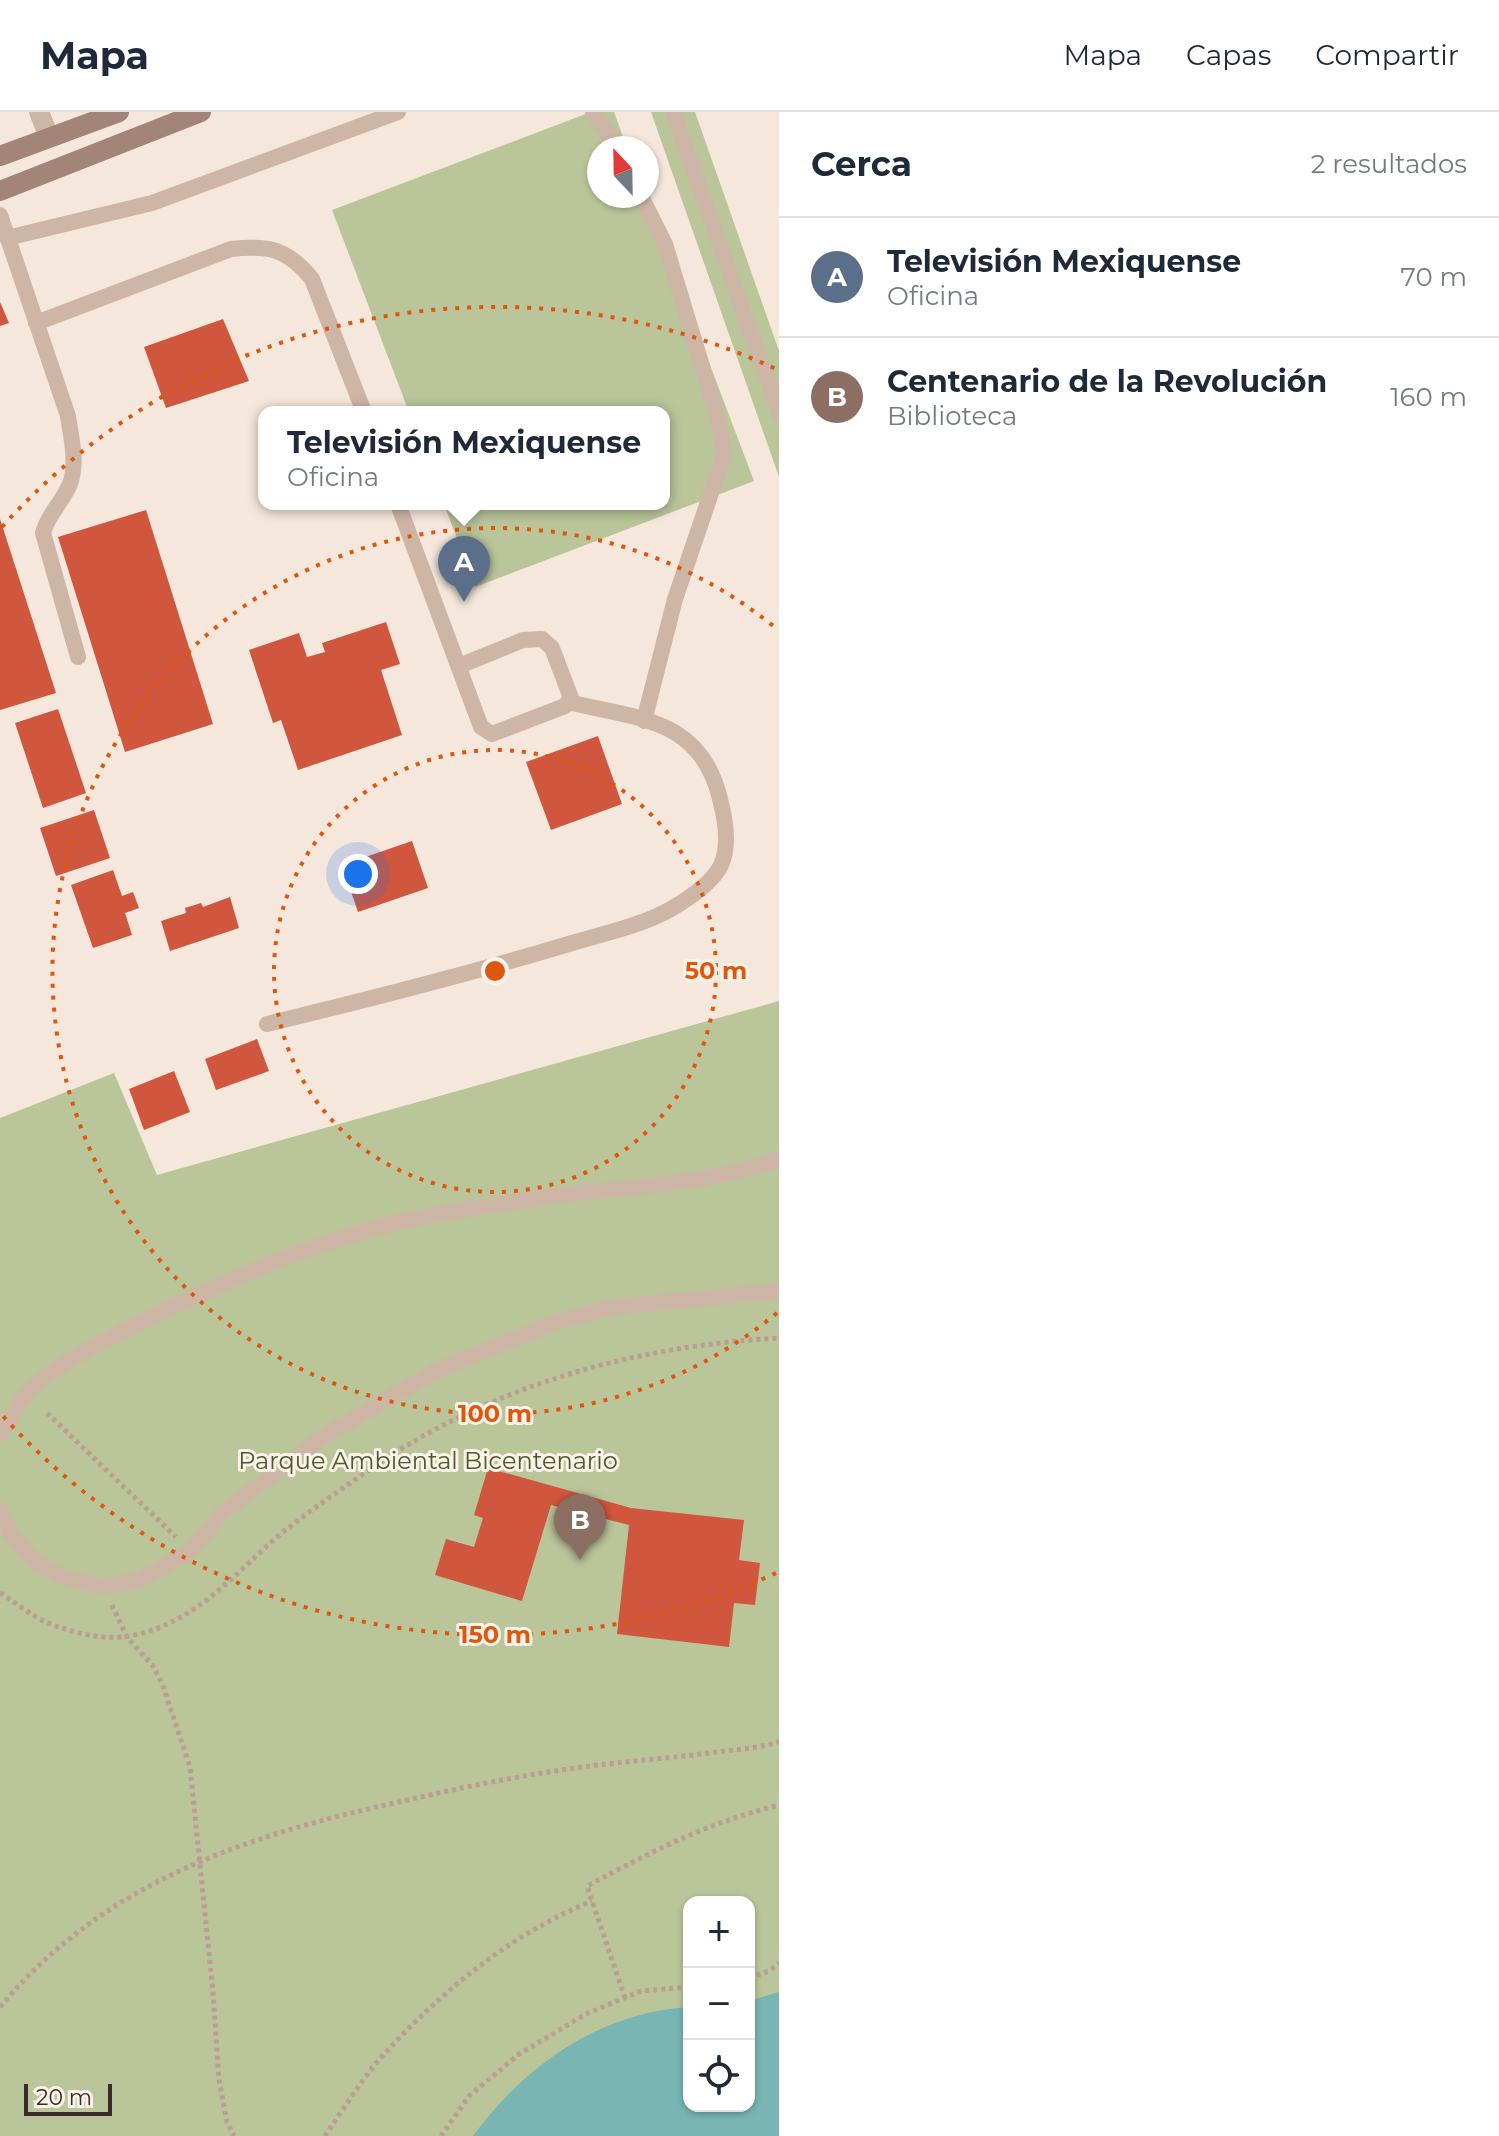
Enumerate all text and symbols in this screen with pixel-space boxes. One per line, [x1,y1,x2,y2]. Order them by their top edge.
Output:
text: Mapa [40,32,149,79]
text: Mapa [1063,38,1142,72]
text: Capas [1186,38,1271,72]
text: Compartir [1315,38,1459,72]
north arrow [587,136,659,208]
text: Cerca [811,143,912,185]
text: 2 resultados [1311,148,1467,180]
text: Televisión Mexiquense [887,243,1241,280]
text: A [827,261,847,293]
text: 70 m [1401,261,1467,293]
text: Oficina [887,280,979,312]
text: Centenario de la Revolución [887,363,1327,400]
text: B [827,381,847,413]
text: 160 m [1390,381,1467,413]
text: Biblioteca [887,400,1017,432]
popup [258,406,670,510]
text: Televisión Mexiquense [287,424,641,461]
text: Oficina [287,461,379,493]
pin: A [438,536,490,602]
your location [338,854,378,894]
text: 50 m [685,956,747,985]
centre of rings [481,957,509,985]
text: 100 m [458,1399,532,1428]
park label: Parque Ambiental Bicentenario [238,1446,618,1475]
pin: B [554,1494,606,1560]
text: 150 m [459,1620,531,1649]
map controls [683,1896,755,2112]
button: + [683,1896,755,1968]
button: − [683,1968,755,2040]
button: locate [683,2040,755,2112]
scale bar [24,2080,112,2116]
text: 20 m [36,2084,92,2111]

